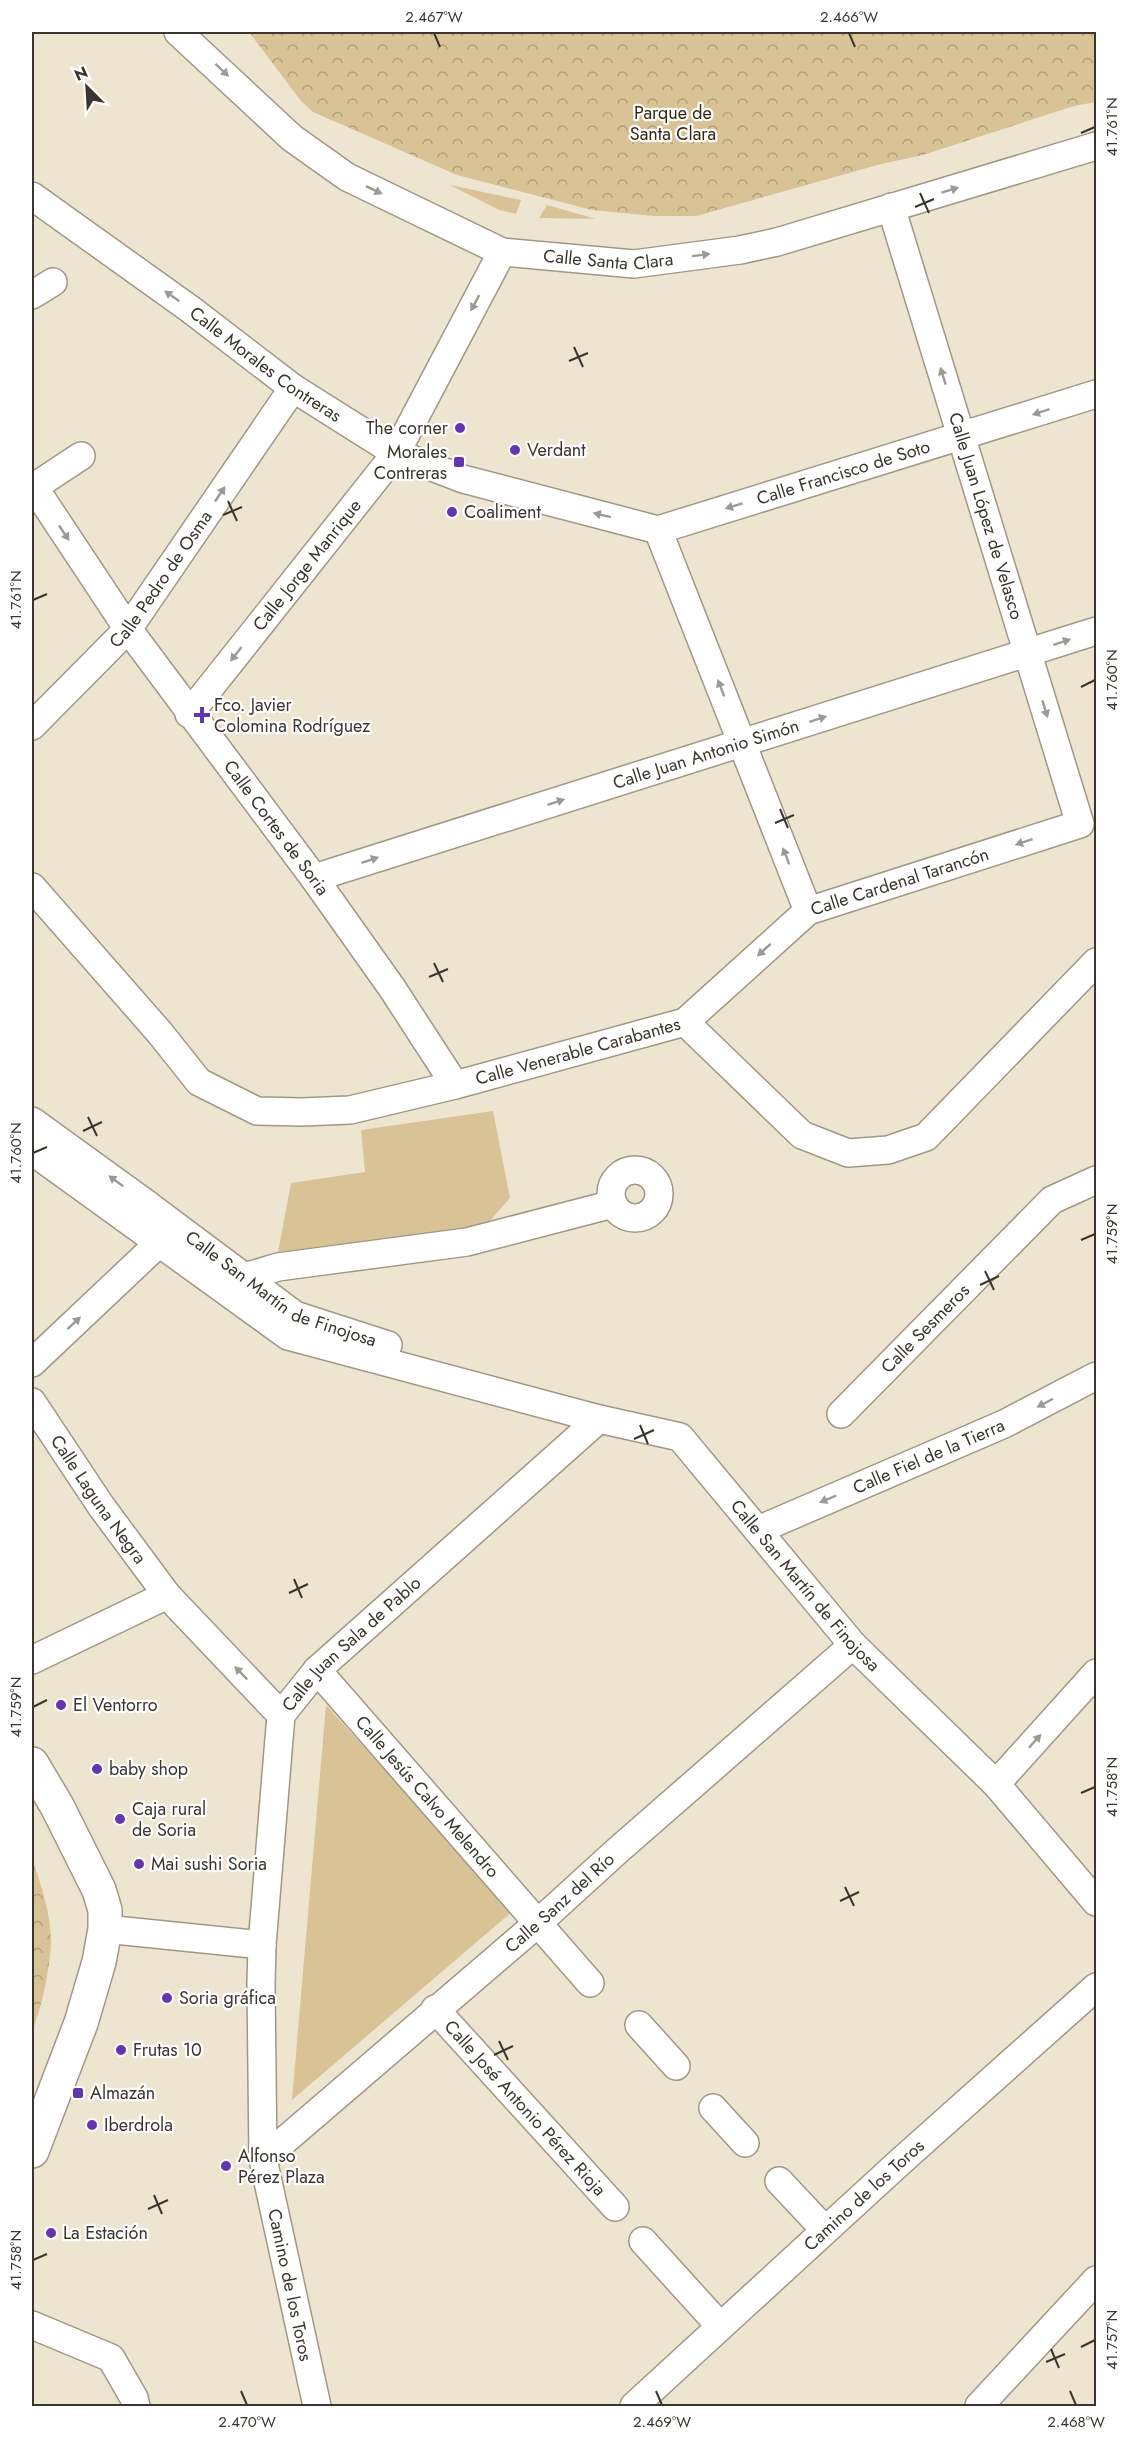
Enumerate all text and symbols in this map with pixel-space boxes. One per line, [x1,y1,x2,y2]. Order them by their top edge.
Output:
text: 2.467°W [405,6,463,28]
text: 2.466°W [820,6,878,28]
north arrow [57,57,117,117]
text: N [71,61,92,87]
one-way arrow [214,63,228,77]
text: 41.761°N [1101,97,1123,157]
park label: Parque de Santa Clara [630,100,716,147]
one-way arrow [366,185,383,194]
one-way arrow [941,185,959,194]
street label: Calle Santa Clara [542,243,675,277]
one-way arrow [692,251,711,260]
one-way arrow [164,290,180,302]
one-way arrow [470,295,479,312]
street label: Calle Morales Contreras [184,300,347,428]
one-way arrow [938,367,947,385]
one-way arrow [1032,408,1050,417]
street label: Calle Juan López de Velasco [942,409,1030,623]
place label: The corner [366,415,449,441]
marker: The corner [453,421,467,435]
street label: Calle Francisco de Soto [753,433,933,512]
place label: Verdant [527,437,586,463]
place label: Morales Contreras [374,439,447,486]
marker: Verdant [508,443,522,457]
marker: Morales Contreras [452,455,466,469]
one-way arrow [214,486,225,502]
street label: Calle Jorge Manrique [247,494,367,637]
place label: Coaliment [464,499,541,525]
one-way arrow [725,502,743,512]
street label: Calle Pedro de Osma [103,505,218,654]
marker: Coaliment [445,505,459,519]
one-way arrow [592,510,610,519]
one-way arrow [58,524,70,540]
text: 41.761°N [5,570,27,630]
one-way arrow [1053,637,1071,646]
one-way arrow [231,647,243,662]
text: 41.760°N [1101,649,1123,711]
one-way arrow [715,679,725,697]
place label: Fco. Javier Colomina Rodríguez [214,692,371,739]
one-way arrow [1041,700,1050,718]
marker: Fco. Javier Colomina Rodríguez [195,708,209,722]
street label: Calle Juan Antonio Simón [609,713,802,796]
one-way arrow [809,714,827,723]
street label: Calle Cortes de Soria [217,755,335,901]
one-way arrow [547,797,565,806]
one-way arrow [1015,838,1033,847]
street label: Calle Cardenal Tarancón [807,841,992,922]
one-way arrow [781,847,790,865]
one-way arrow [361,855,379,865]
one-way arrow [757,943,772,956]
street label: Calle Venerable Carabantes [472,1011,683,1092]
text: 41.760°N [5,1122,27,1184]
one-way arrow [108,1175,124,1187]
text: 41.759°N [1101,1204,1123,1264]
street label: Calle San Martín de Finojosa [180,1224,380,1353]
street label: Calle Sesmeros [875,1278,975,1379]
one-way arrow [66,1317,81,1330]
one-way arrow [1036,1398,1053,1408]
street label: Calle Fiel de la Tierra [849,1412,1009,1501]
street label: Calle Laguna Negra [44,1430,153,1569]
street label: Calle San Martín de Finojosa [724,1494,886,1677]
one-way arrow [820,1495,837,1504]
street label: Calle Juan Sala de Pablo [276,1570,427,1717]
one-way arrow [234,1666,248,1680]
text: 41.759°N [5,1677,27,1737]
place label: El Ventorro [73,1692,158,1718]
marker: El Ventorro [54,1698,68,1712]
street label: Calle Jesús Calvo Melendro [349,1710,506,1884]
one-way arrow [1028,1734,1041,1749]
place label: baby shop [109,1756,188,1782]
text: 41.758°N [1101,1757,1123,1817]
marker: baby shop [90,1762,104,1776]
place label: Caja rural de Soria [132,1796,206,1843]
marker: Caja rural de Soria [113,1812,127,1826]
street label: Calle Sanz del Río [499,1846,620,1959]
place label: Mai sushi Soria [151,1851,267,1877]
marker: Mai sushi Soria [132,1857,146,1871]
place label: Soria gráfica [179,1985,276,2011]
marker: Soria gráfica [160,1991,174,2005]
street label: Calle José Antonio Pérez Rioja [438,2014,612,2202]
place label: Frutas 10 [133,2037,202,2063]
marker: Frutas 10 [114,2043,128,2057]
place label: Almazán [90,2080,155,2106]
marker: Almazán [71,2086,85,2100]
place label: Iberdrola [104,2112,173,2138]
marker: Iberdrola [85,2118,99,2132]
street label: Camino de los Toros [798,2133,930,2257]
place label: Alfonso Pérez Plaza [238,2143,325,2190]
marker: Alfonso Pérez Plaza [219,2159,233,2173]
street label: Camino de los Toros [261,2206,319,2364]
place label: La Estación [63,2220,148,2246]
marker: La Estación [44,2226,58,2240]
text: 41.758°N [5,2230,27,2290]
text: 41.757°N [1101,2310,1123,2370]
text: 2.470°W [218,2411,276,2433]
text: 2.469°W [633,2411,691,2433]
text: 2.468°W [1047,2411,1105,2433]

